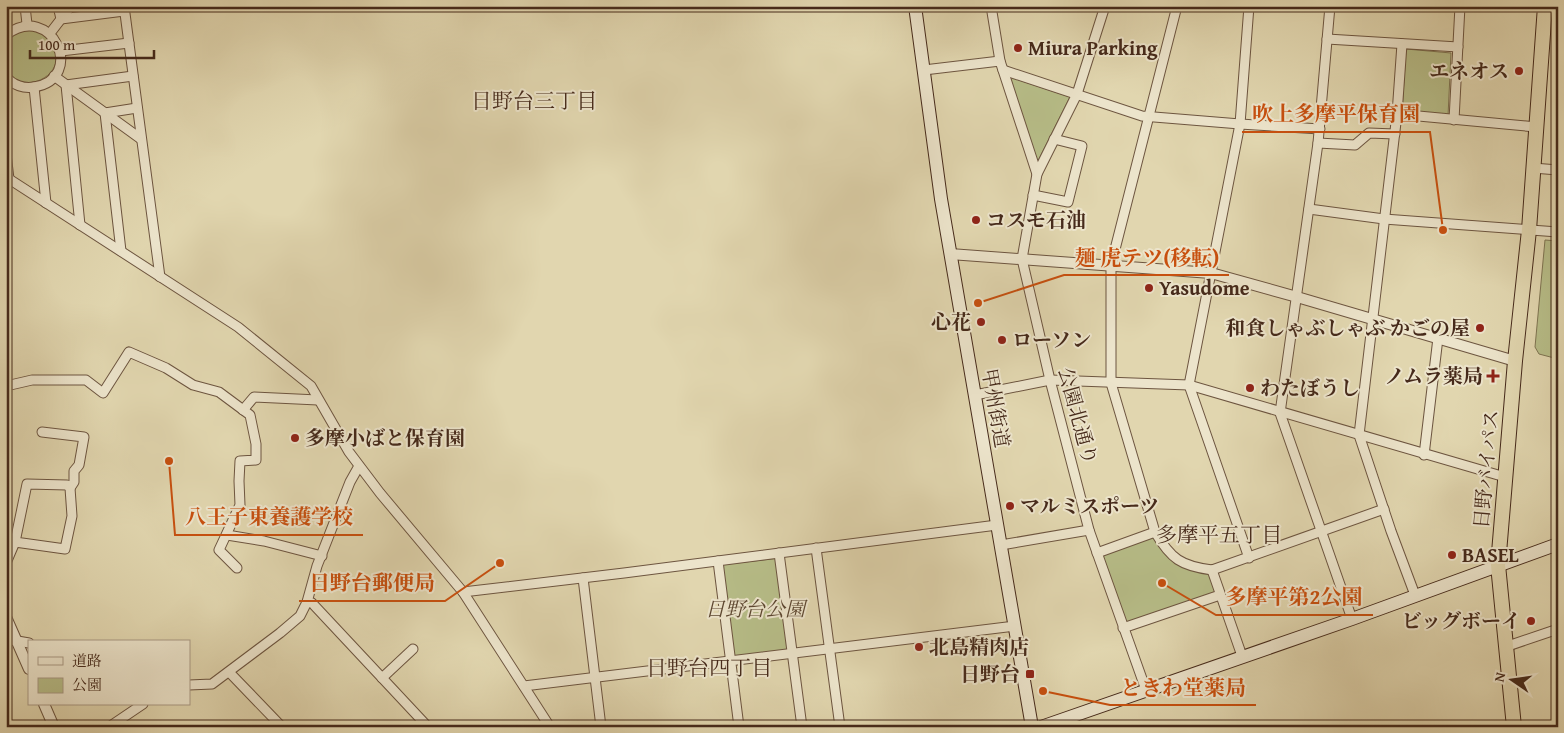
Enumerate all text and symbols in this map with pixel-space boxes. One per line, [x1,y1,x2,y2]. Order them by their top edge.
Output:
scale bar [30,28,154,60]
place label: Miura Parking [1028,33,1158,62]
text: 100 m [38,34,76,55]
marker: Miura Parking [1012,42,1024,54]
place label: エネオス [1429,56,1509,85]
marker: エネオス [1513,65,1525,77]
district label: 日野台三丁目 [471,85,597,116]
callout: 吹上多摩平保育園 [1242,96,1430,132]
text: 吹上多摩平保育園 [1252,98,1420,129]
place label: コスモ石油 [986,205,1086,234]
marker: コスモ石油 [970,214,982,226]
callout: 麺 虎テツ(移転) [1064,239,1229,275]
text: 麺 虎テツ(移転) [1075,242,1219,273]
place label: Yasudome [1159,273,1250,302]
marker: Yasudome [1143,282,1155,294]
place label: 心花 [931,307,971,336]
place label: 和食しゃぶしゃぶ かごの屋 [1226,313,1470,342]
marker: 心花 [975,316,987,328]
marker: 和食しゃぶしゃぶ かごの屋 [1474,322,1486,334]
place label: ローソン [1012,325,1091,354]
marker: ローソン [996,334,1008,346]
place label: ノムラ薬局 [1384,361,1483,390]
street label: 公園北通り [1052,364,1105,468]
street label: 甲州街道 [975,366,1018,450]
marker: ノムラ薬局 [1487,370,1499,382]
place label: わたぼうし [1260,373,1360,402]
marker: わたぼうし [1244,382,1256,394]
street label: 日野バイパス [1466,408,1505,530]
place label: 多摩小ばと保育園 [305,423,465,452]
marker: 多摩小ばと保育園 [289,432,301,444]
place label: マルミスポーツ [1020,491,1159,520]
callout: 八王子東養護学校 [175,499,363,535]
marker: マルミスポーツ [1004,500,1016,512]
text: 八王子東養護学校 [185,501,353,532]
district label: 多摩平五丁目 [1156,519,1282,550]
place label: BASEL [1462,540,1519,569]
marker: BASEL [1446,549,1458,561]
callout: 日野台郵便局 [299,565,445,601]
text: 日野台郵便局 [309,567,435,598]
callout: 多摩平第2公園 [1216,579,1373,615]
text: 多摩平第2公園 [1226,581,1362,612]
park label: 日野台公園 [705,594,808,623]
place label: ビッグボーイ [1402,606,1521,635]
marker: ビッグボーイ [1525,615,1537,627]
place label: 北島精肉店 [929,632,1029,661]
legend [28,640,190,706]
marker: 北島精肉店 [913,641,925,653]
text: 道路 [72,650,102,671]
district label: 日野台四丁目 [646,652,772,683]
north arrow [1486,656,1536,706]
place label: 日野台 [960,659,1020,688]
marker: 日野台 [1024,668,1036,680]
callout: ときわ堂薬局 [1110,669,1256,705]
text: N [1489,670,1510,684]
text: ときわ堂薬局 [1120,672,1246,703]
text: 公園 [72,674,102,695]

